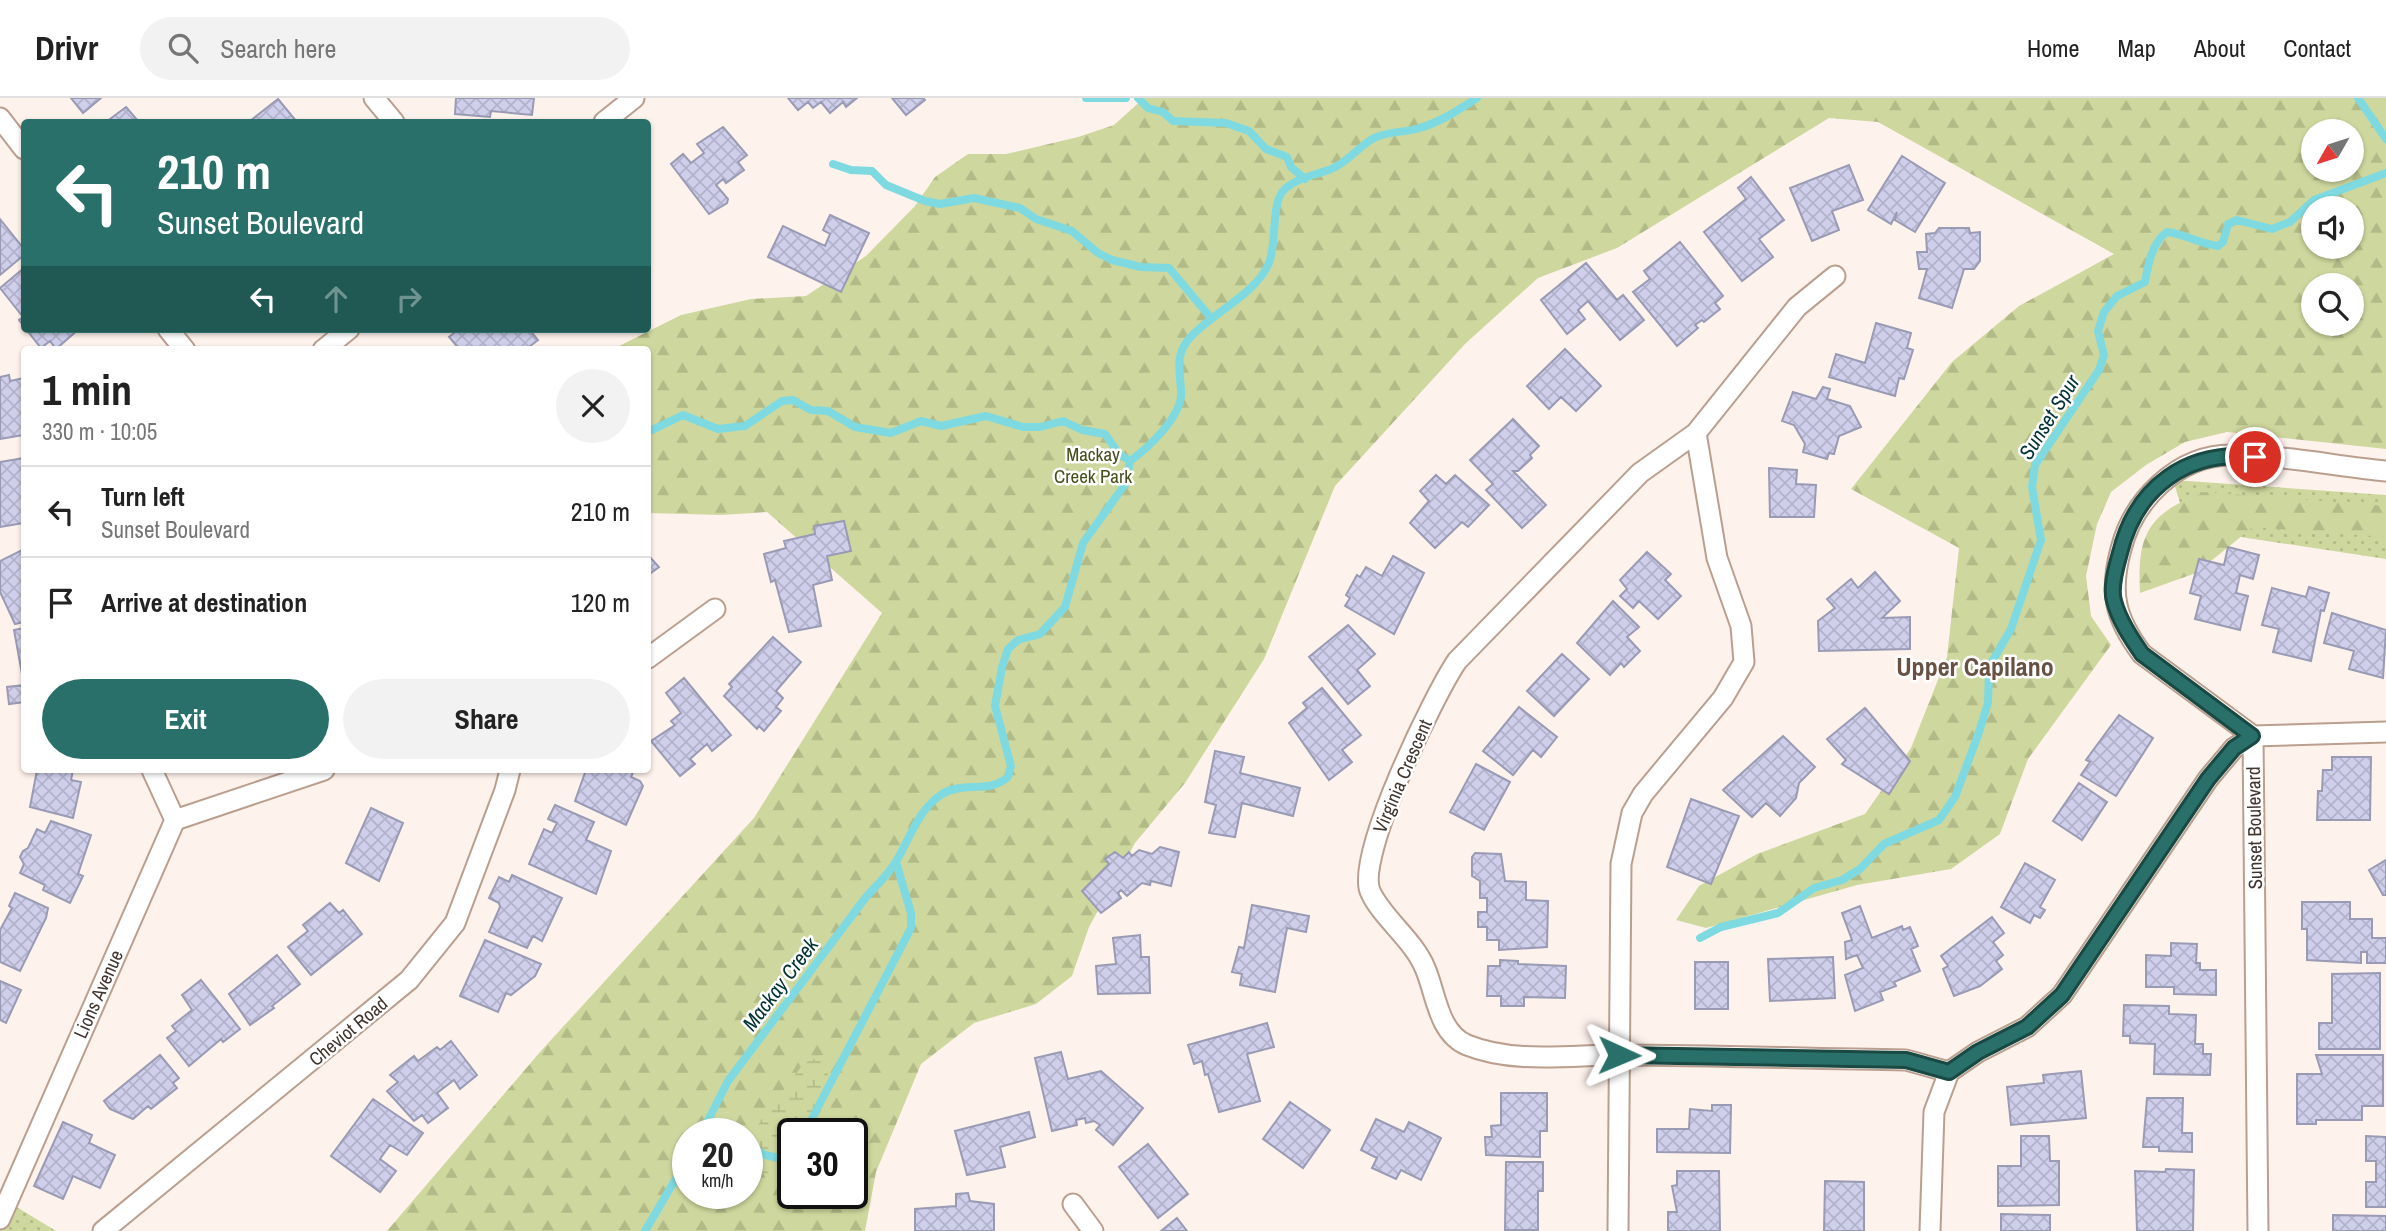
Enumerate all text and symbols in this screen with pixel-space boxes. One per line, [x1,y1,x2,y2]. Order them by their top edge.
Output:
search box [140,17,630,80]
text: Drivr [35,26,98,70]
icon: search [164,29,202,67]
text: Search here [220,31,336,66]
text: Home [2027,32,2079,64]
text: Map [2117,32,2156,64]
text: About [2194,32,2245,64]
text: Contact [2283,32,2351,64]
north arrow [2301,119,2364,182]
map controls [2301,119,2364,336]
text: 210 m [157,138,271,204]
icon: left [42,147,133,238]
button: sound [2301,196,2364,259]
text: Sunset Boulevard [157,201,364,244]
button: search [2301,273,2364,336]
icon: left [244,280,282,318]
icon: ahead [317,280,355,318]
icon: right [390,280,428,318]
text: 1 min [42,362,132,418]
water label: Sunset Spur [2012,368,2087,465]
button: close [556,369,630,443]
text: 330 m · 10:05 [42,416,157,447]
pin [2225,427,2285,487]
icon: arrive [2236,438,2274,476]
park label: Mackay Creek Park [1054,441,1132,489]
text: Turn left [101,479,185,514]
icon: left [42,493,80,531]
text: 210 m [571,494,630,529]
text: Sunset Boulevard [101,514,250,545]
icon: arrive [42,584,80,622]
text: Arrive at destination [101,585,307,620]
text: 120 m [571,585,630,620]
district label: Upper Capilano [1896,649,2054,684]
button: Exit [42,679,329,759]
button: Share [343,679,630,759]
street label: Virginia Crescent [1366,715,1438,837]
street label: Sunset Boulevard [2240,766,2268,890]
water label: Mackay Creek [735,930,826,1037]
street label: Lions Avenue [67,946,129,1042]
street label: Cheviot Road [303,990,393,1072]
position arrow [1582,1018,1656,1092]
speed limit sign: 30 [777,1118,868,1209]
text: 20 [702,1131,733,1178]
text: km/h [702,1168,734,1193]

